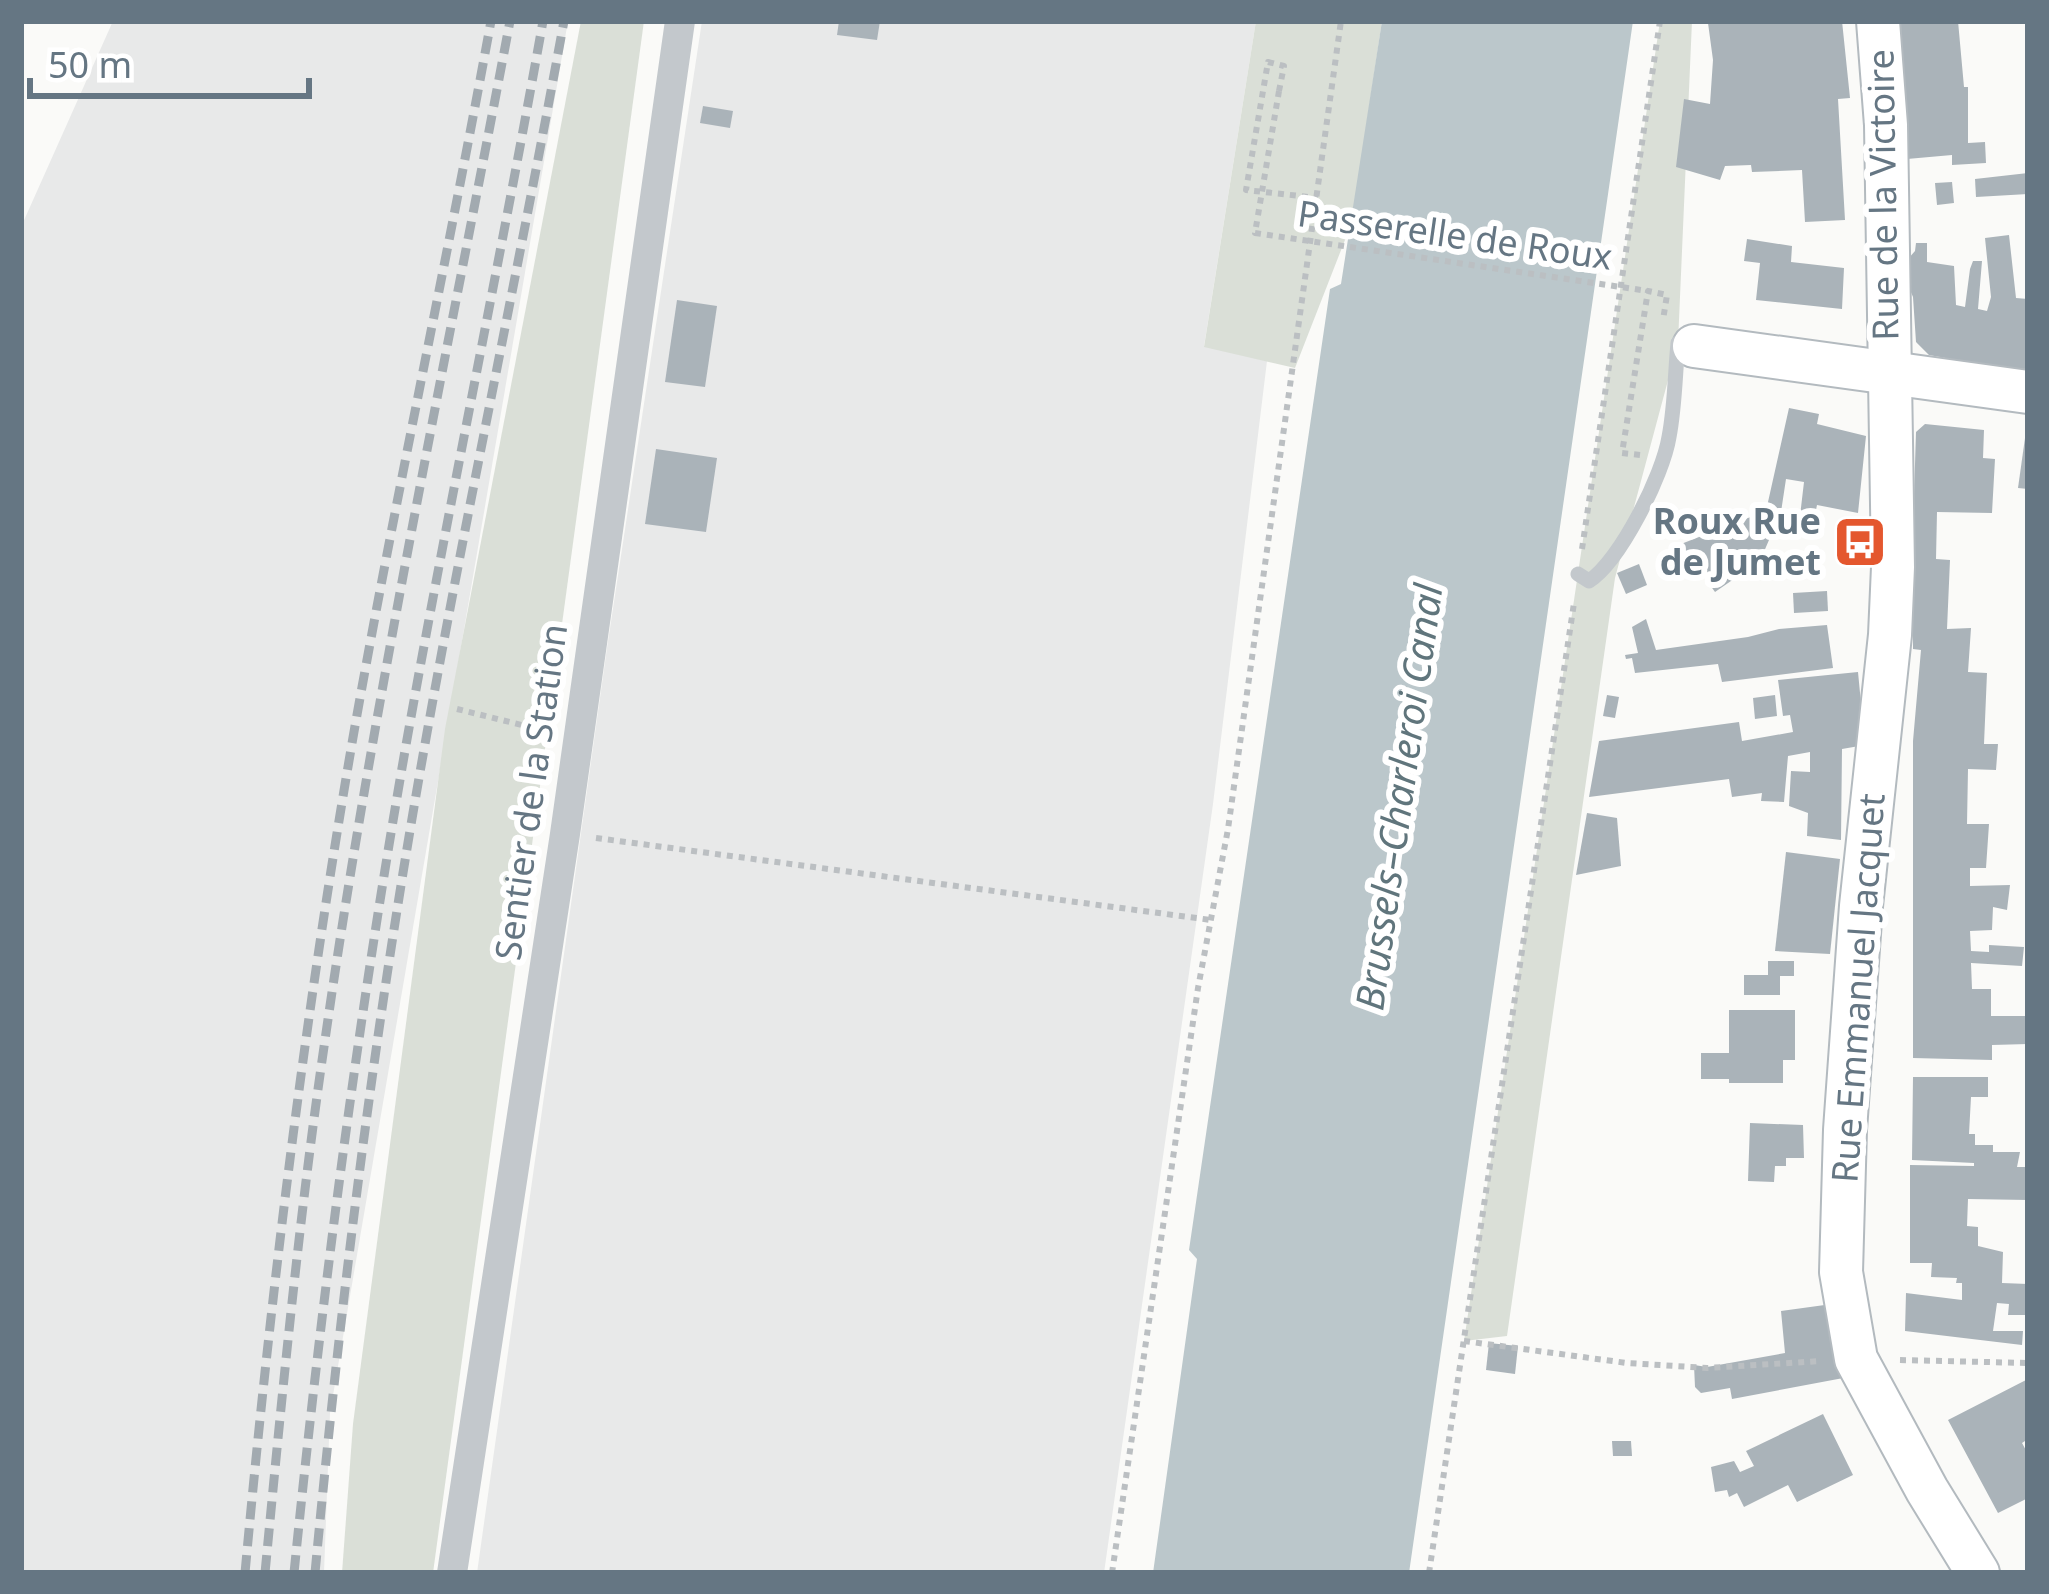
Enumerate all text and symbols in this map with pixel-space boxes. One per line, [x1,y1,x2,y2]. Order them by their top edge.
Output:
scale bar [30,24,309,98]
text: 50 m [48,40,132,89]
street label: Rue de la Victoire [1855,49,1910,341]
street label: Passerelle de Roux [1295,188,1615,281]
place label: Roux Rue de Jumet [1653,496,1821,586]
bus stop icon: Roux Rue de Jumet [1832,514,1888,570]
water label: Brussels–Charleroi Canal [1341,579,1454,1013]
street label: Sentier de la Station [483,621,578,963]
street label: Rue Emmanuel Jacquet [1819,792,1896,1184]

